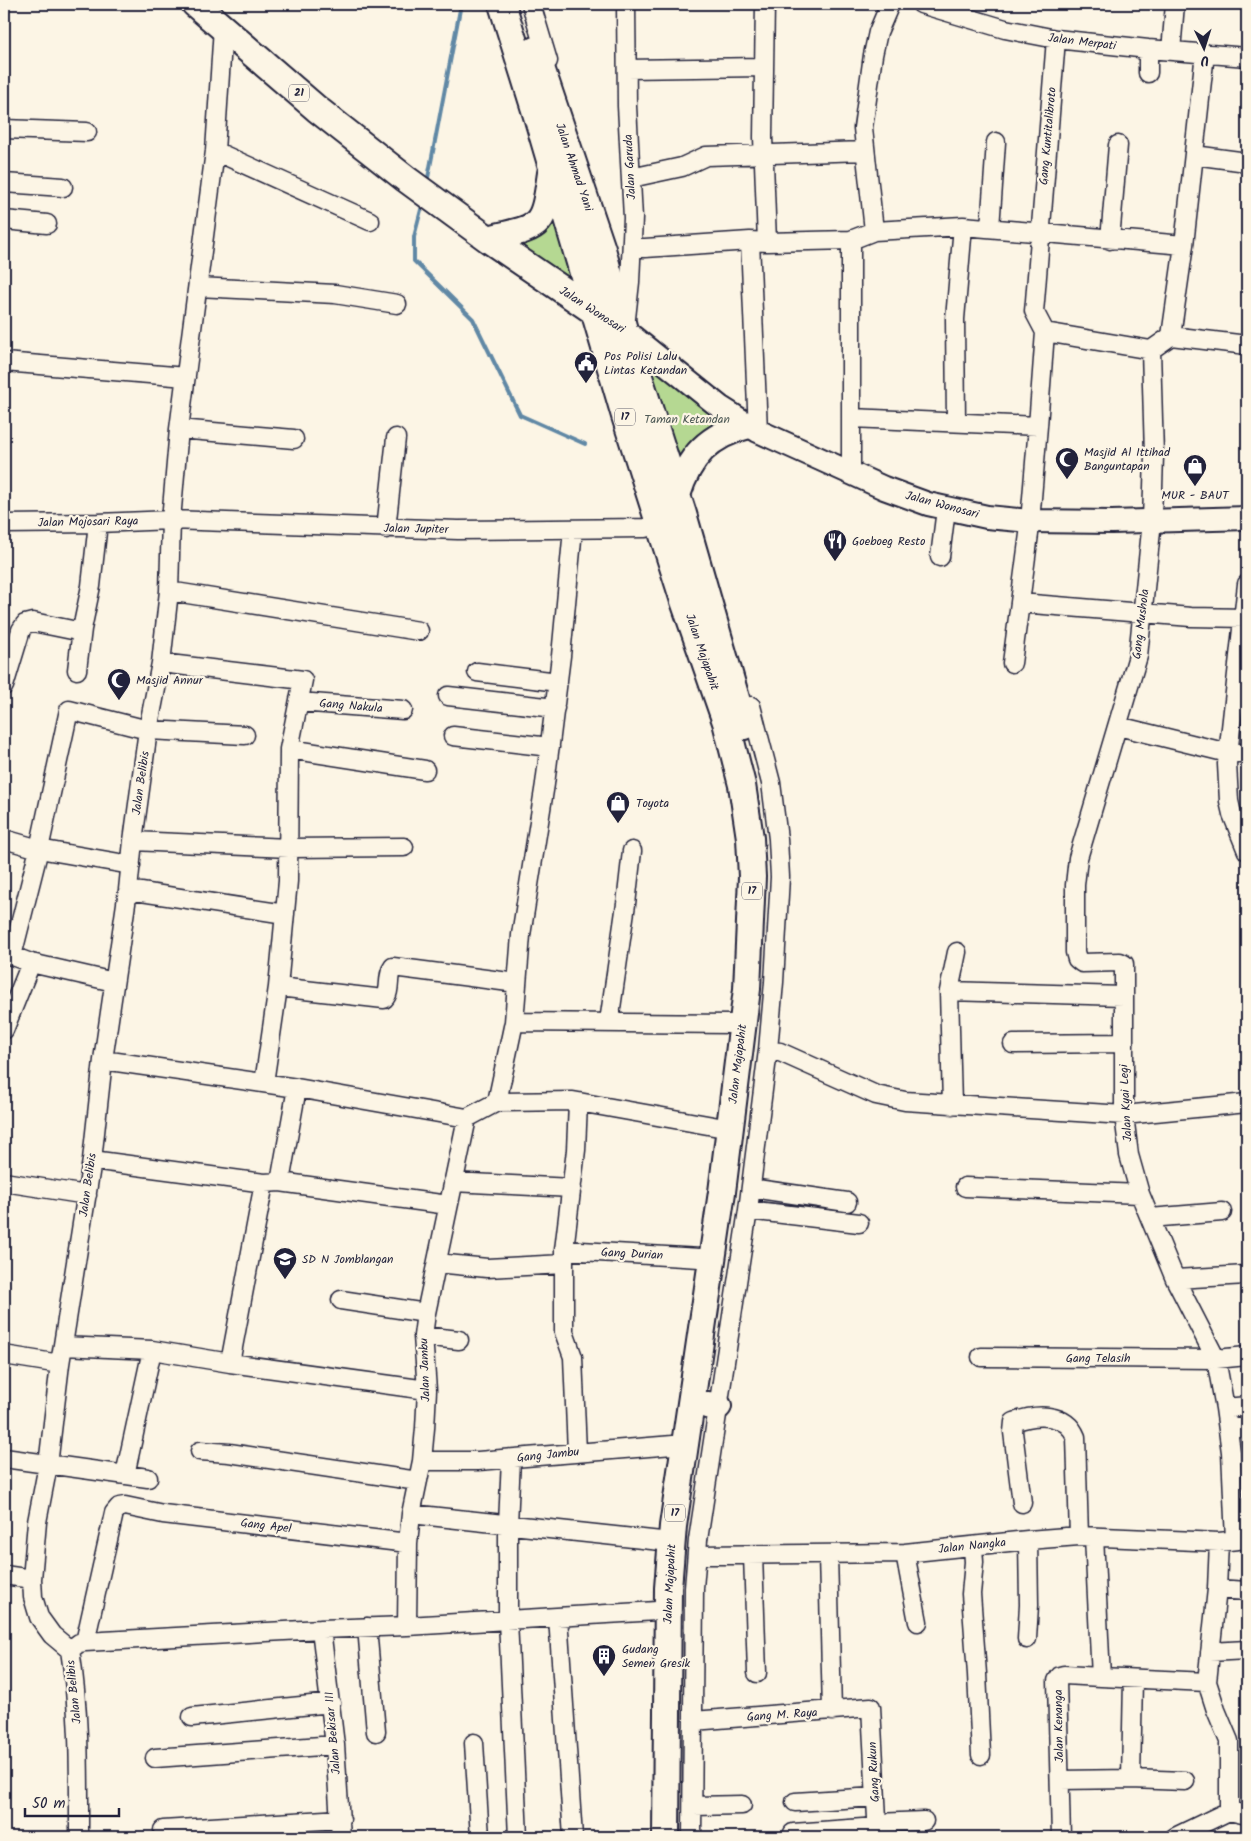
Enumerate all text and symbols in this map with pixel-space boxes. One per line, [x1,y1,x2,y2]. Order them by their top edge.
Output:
north arrow [1178,22,1228,72]
street label: Jalan Merpati [1047,28,1118,56]
text: U [1199,49,1210,71]
road number: 21 [289,85,309,102]
street label: Gang Kuntitalibroto [1034,86,1062,186]
street label: Jalan Ahmad Yani [550,120,598,215]
street label: Jalan Garuda [619,134,641,200]
street label: Jalan Wonosari [555,282,630,339]
place label: Pos Polisi Lalu Lintas Ketandan [604,347,687,380]
public building icon: Pos Polisi Lalu Lintas Ketandan [573,350,599,384]
road number: 17 [615,408,635,426]
park label: Taman Ketandan [644,410,730,429]
place label: Masjid Al Ittihad Banguntapan [1084,443,1171,476]
mosque icon: Masjid Al Ittihad Banguntapan [1054,446,1080,480]
shop icon: MUR - BAUT [1182,453,1208,487]
street label: Jalan Wonosari [903,486,982,524]
place label: MUR - BAUT [1161,486,1230,505]
street label: Jalan Mojosari Raya [37,512,139,532]
street label: Jalan Jupiter [383,519,450,539]
restaurant icon: Goeboeg Resto [822,528,848,562]
place label: Goeboeg Resto [852,532,925,551]
street label: Gang Mushola [1127,587,1155,660]
street label: Jalan Majapahit [680,611,724,693]
mosque icon: Masjid Annur [106,667,132,701]
place label: Masjid Annur [136,671,204,690]
street label: Gang Nakula [318,694,384,718]
street label: Jalan Belibis [127,750,155,816]
shop icon: Toyota [605,790,631,824]
place label: Toyota [636,794,670,813]
road number: 17 [742,882,762,899]
street label: Jalan Majapahit [724,1023,752,1105]
street label: Jalan Kyai Legi [1114,1063,1138,1142]
street label: Jalan Belibis [74,1152,102,1218]
street label: Gang Durian [600,1243,664,1265]
school or university icon: SD N Jomblangan [272,1246,298,1280]
place label: SD N Jomblangan [302,1250,393,1269]
street label: Jalan Jambu [414,1338,436,1402]
street label: Gang Telasih [1066,1349,1130,1368]
street label: Gang Jambu [516,1442,580,1468]
road number: 17 [665,1505,685,1522]
street label: Gang Apel [239,1513,293,1539]
street label: Jalan Nangka [937,1533,1007,1559]
street label: Jalan Majapahit [658,1543,682,1624]
place label: Gudang Semen Gresik [622,1640,691,1673]
building icon: Gudang Semen Gresik [591,1643,617,1677]
street label: Jalan Belibis [61,1659,87,1725]
street label: Jalan Kenanga [1049,1689,1069,1763]
street label: Jalan Bekisar III [320,1690,346,1775]
street label: Gang M. Raya [746,1703,818,1727]
street label: Gang Rukun [863,1741,885,1803]
scale bar [25,1786,119,1818]
text: 50 m [32,1792,66,1816]

